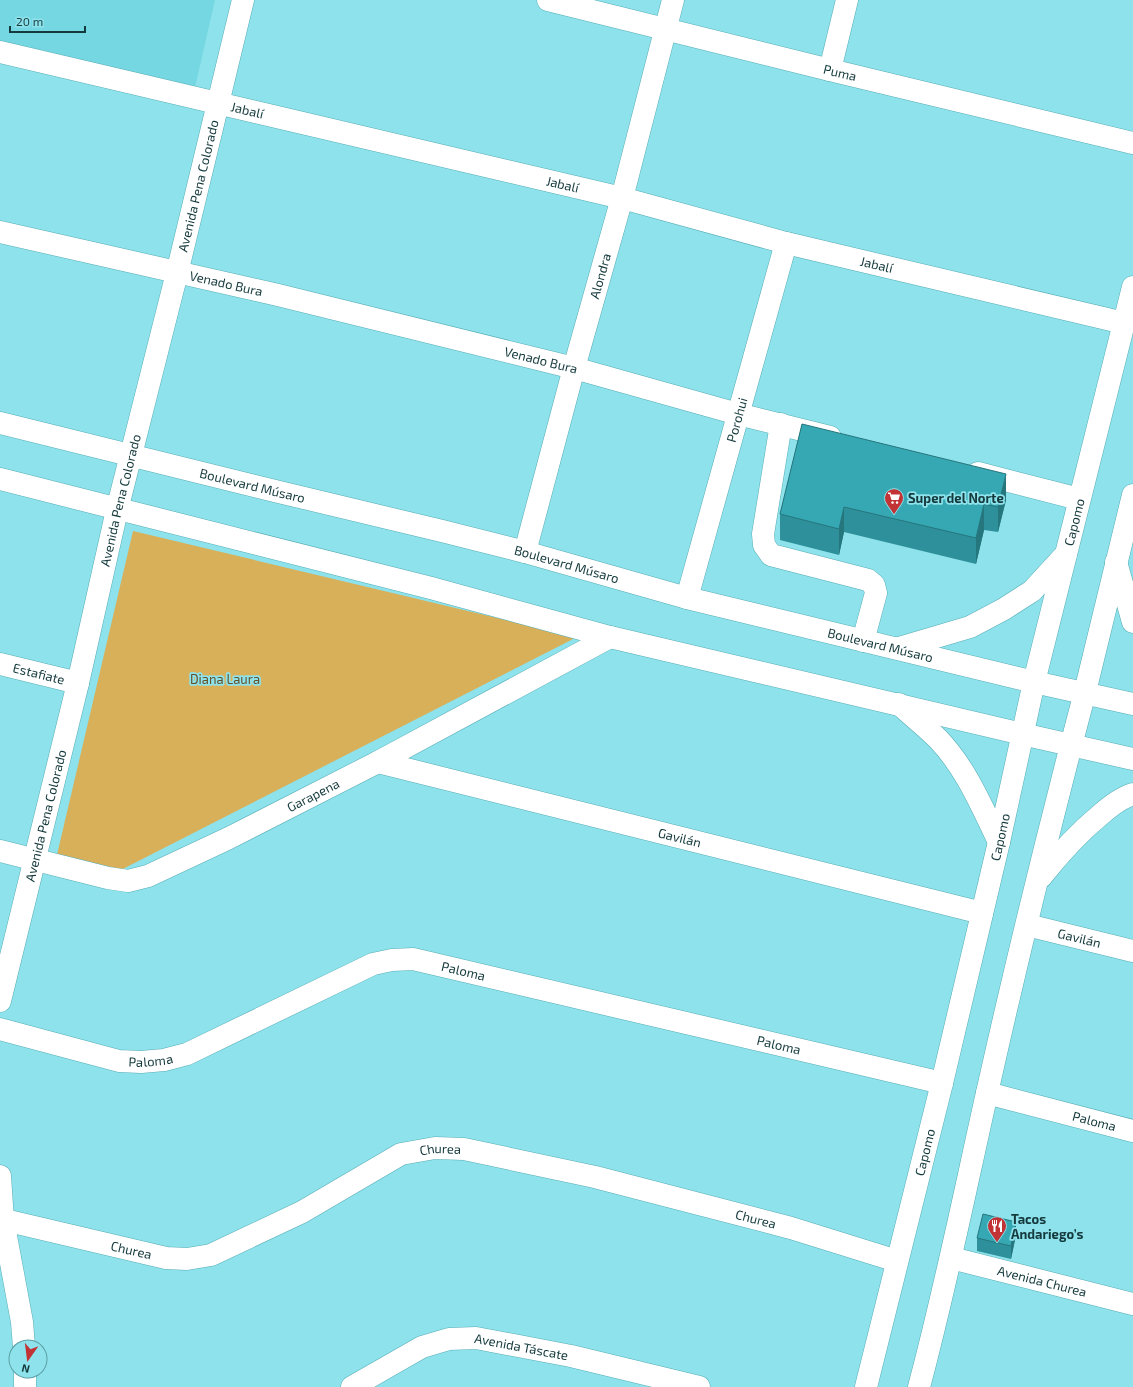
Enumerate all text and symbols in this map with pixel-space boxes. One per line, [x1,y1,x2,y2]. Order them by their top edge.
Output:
scale bar [10,8,85,34]
text: 20 m [16,14,43,28]
street label: Puma [822,61,858,84]
street label: Jabalí [229,98,266,122]
street label: Avenida Pena Colorado [174,118,222,253]
street label: Jabalí [545,172,581,196]
street label: Alondra [586,251,614,301]
street label: Jabalí [859,253,895,276]
street label: Venado Bura [188,267,264,299]
street label: Venado Bura [503,343,579,377]
street label: Porohui [723,396,751,444]
street label: Avenida Pena Colorado [97,432,144,568]
street label: Boulevard Músaro [198,465,307,506]
supermarket icon: Super del Norte [883,487,905,515]
place label: Super del Norte [908,490,1004,506]
street label: Capomo [1060,497,1088,547]
street label: Boulevard Músaro [513,542,621,586]
street label: Boulevard Músaro [826,624,935,665]
street label: Estafiate [11,659,66,688]
park label: Diana Laura [190,671,260,687]
street label: Avenida Pena Colorado [22,748,69,883]
street label: Garapena [284,775,342,815]
street label: Capomo [987,812,1013,862]
street label: Gavilán [656,824,703,851]
street label: Gavilán [1056,925,1103,951]
street label: Paloma [440,958,487,984]
street label: Paloma [755,1032,802,1058]
street label: Paloma [128,1050,175,1070]
street label: Paloma [1071,1108,1118,1134]
street label: Capomo [911,1127,938,1178]
street label: Churea [418,1140,461,1159]
street label: Churea [734,1206,778,1232]
place label: Tacos Andariego’s [1011,1211,1084,1242]
restaurant icon: Tacos Andariego’s [986,1215,1008,1243]
street label: Churea [109,1237,153,1262]
street label: Avenida Churea [996,1262,1088,1300]
street label: Avenida Táscate [473,1330,570,1363]
north arrow [8,1339,48,1379]
text: N [20,1362,31,1376]

